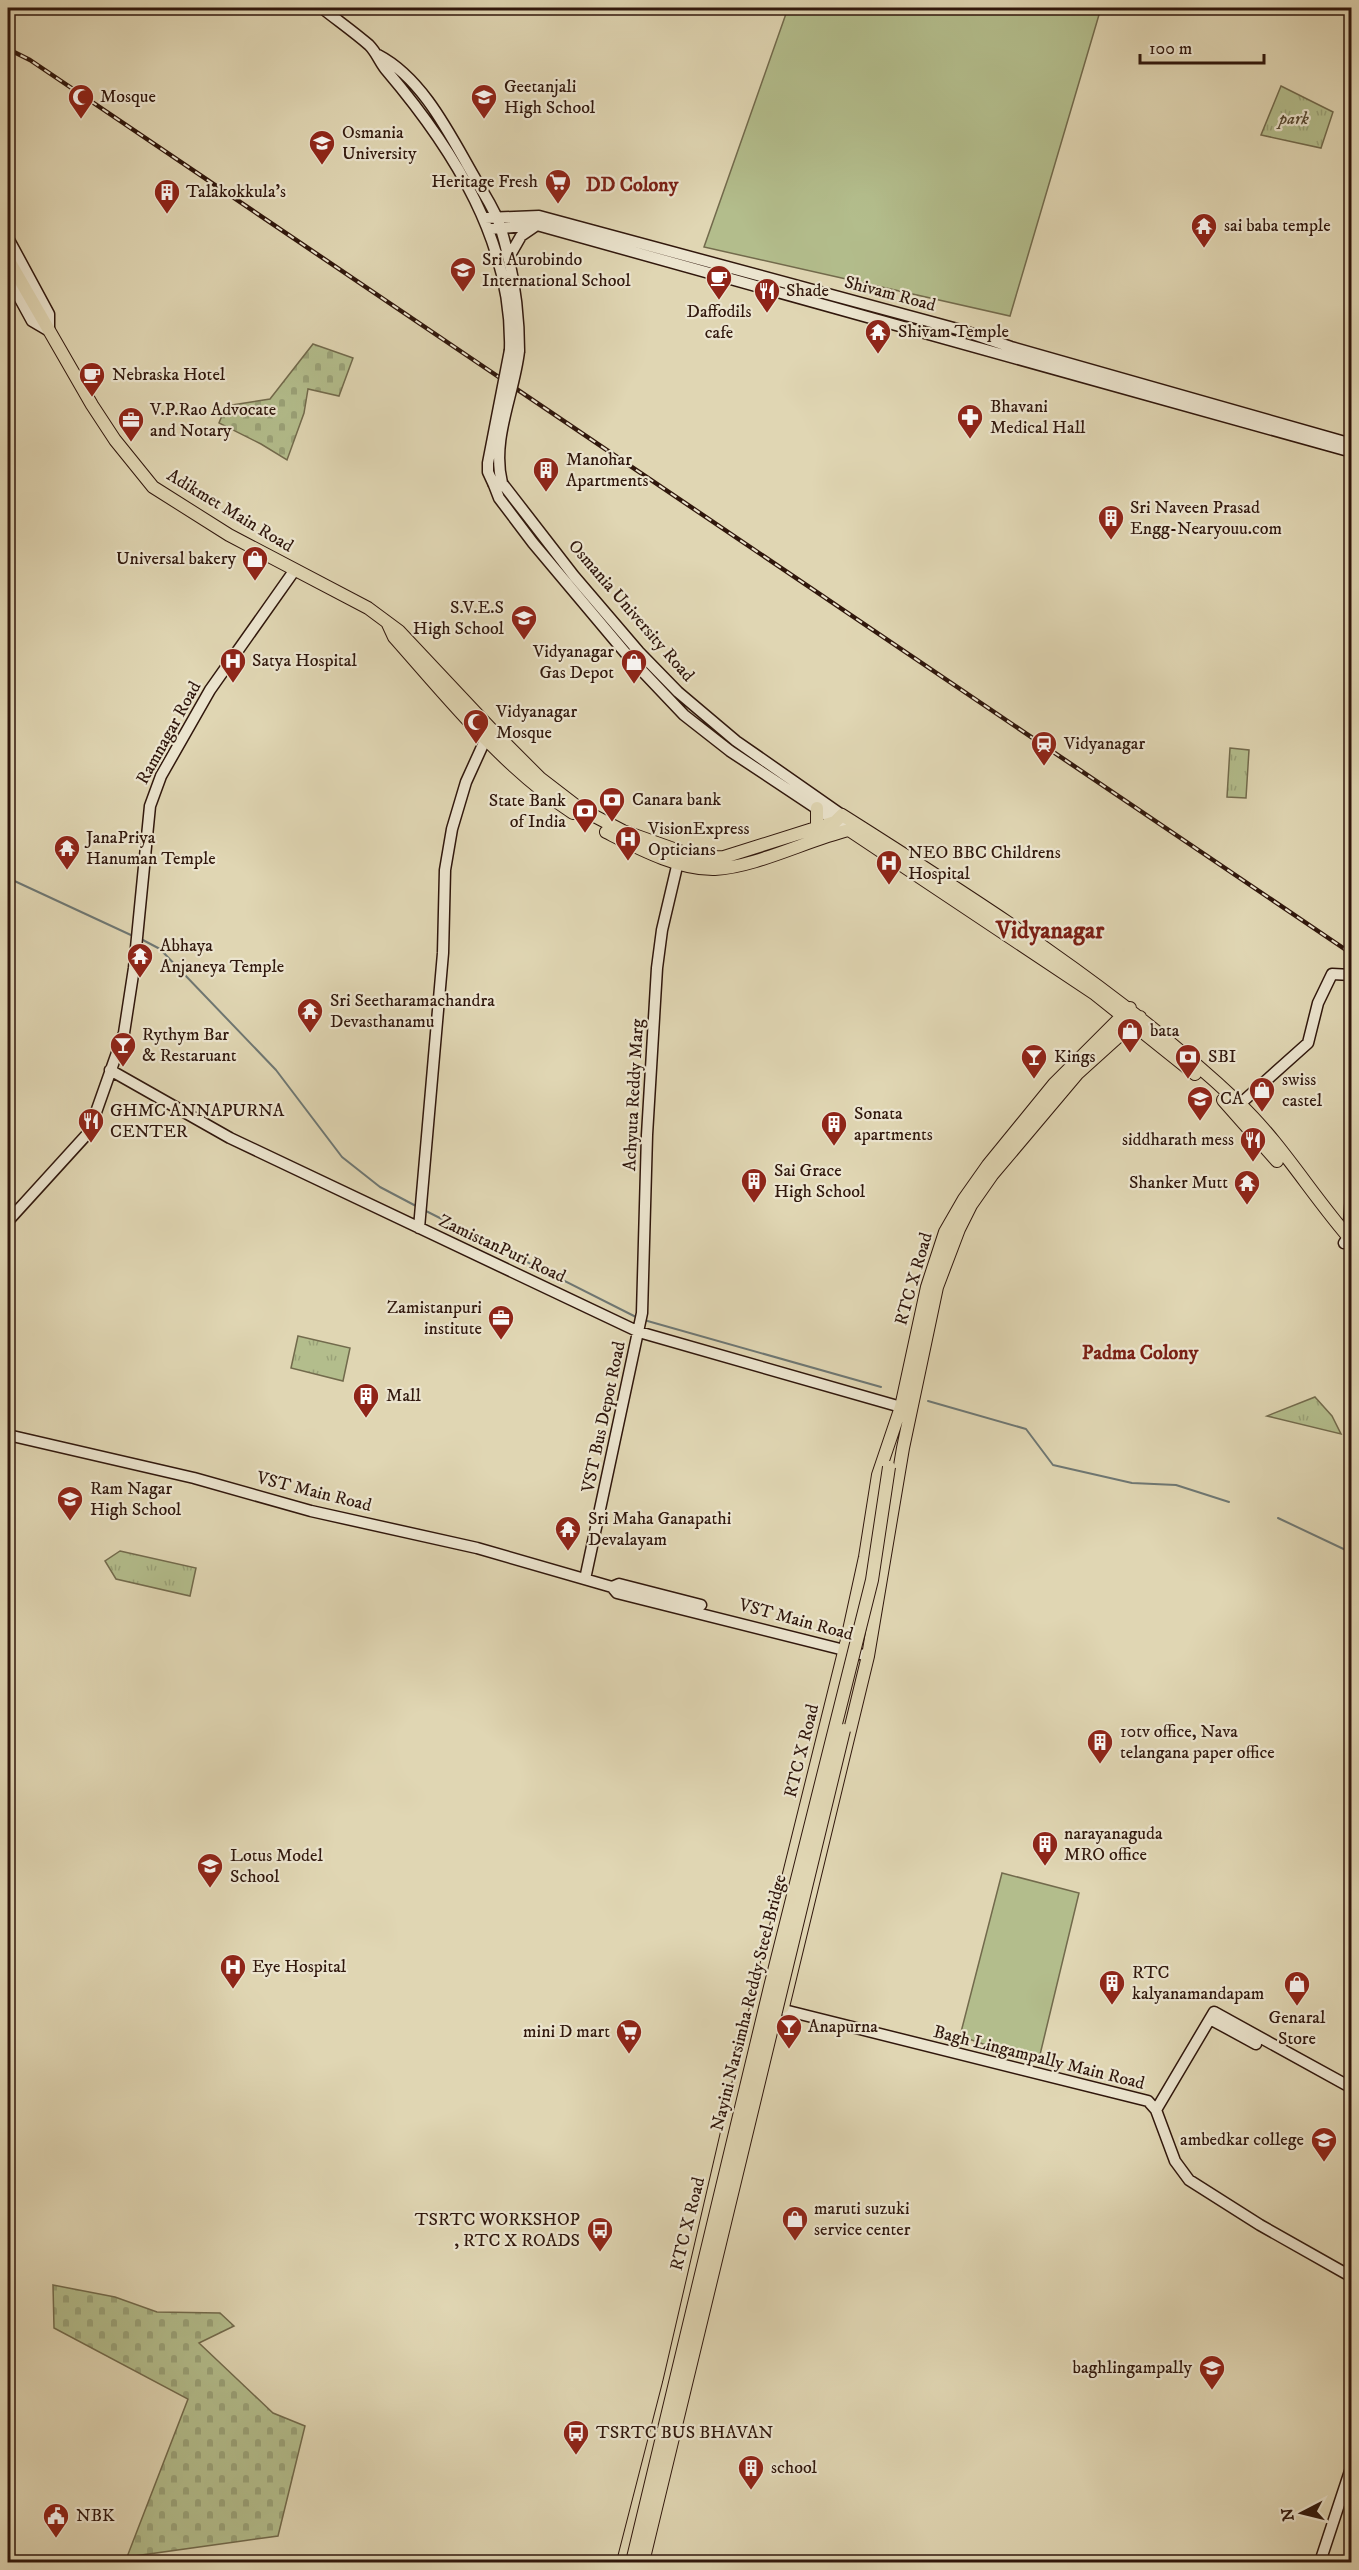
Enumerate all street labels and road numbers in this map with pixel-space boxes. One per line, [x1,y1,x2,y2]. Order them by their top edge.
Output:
street label: Shivam Road [842,271,938,317]
street label: Adikmet Main Road [163,465,297,557]
street label: Osmania University Road [563,535,699,687]
street label: Ramnagar Road [132,678,206,788]
street label: Achyuta Reddy Marg [619,1018,649,1172]
street label: ZamistanPuri Road [435,1210,569,1288]
street label: RTC X Road [890,1230,938,1328]
street label: VST Bus Depot Road [577,1339,631,1496]
street label: VST Main Road [253,1467,374,1517]
street label: VST Main Road [735,1594,856,1646]
street label: RTC X Road [780,1702,824,1800]
street label: Nayini Narsimha Reddy Steel Bridge [706,1872,792,2134]
street label: Bagh Lingampally Main Road [931,2021,1147,2095]
street label: RTC X Road [666,2175,710,2273]

